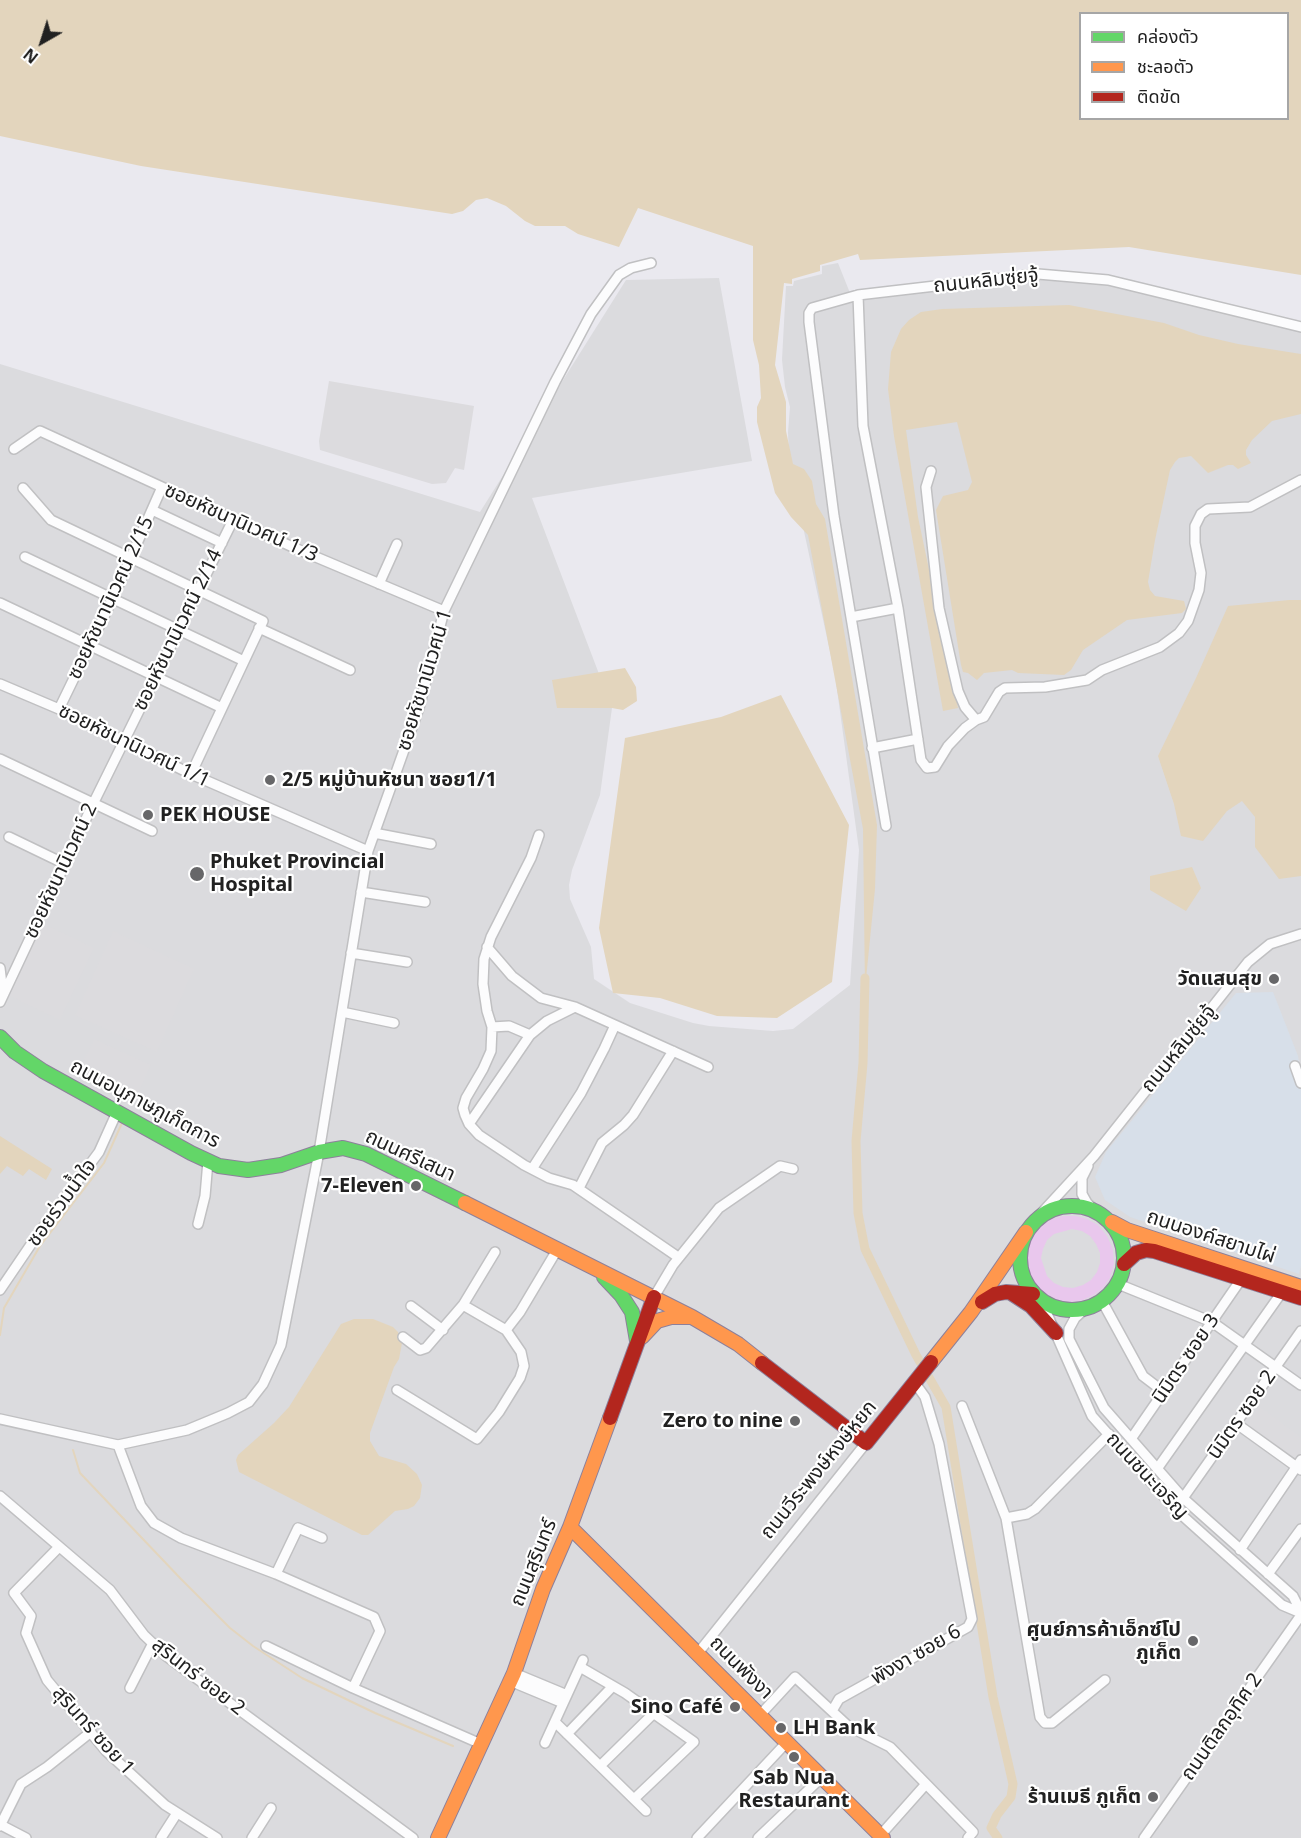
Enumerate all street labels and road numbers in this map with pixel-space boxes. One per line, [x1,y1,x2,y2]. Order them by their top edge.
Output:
street label: ถนนหลิมซุ่ยจู้ [932,264,1040,298]
street label: ซอยหัชนานิเวศน์ 1/3 [160,478,322,568]
street label: ซอยหัชนานิเวศน์ 2/15 [63,513,159,683]
street label: ซอยหัชนานิเวศน์ 2/14 [128,545,228,715]
street label: ซอยหัชนานิเวศน์ 1 [392,606,458,754]
street label: ซอยหัชนานิเวศน์ 1/1 [54,699,214,793]
street label: ซอยหัชนานิเวศน์ 2 [19,799,103,943]
street label: ถนนหลิมซุ่ยจู้ [1136,1000,1222,1098]
street label: ถนนอนุภาษภูเก็ตการ [66,1054,224,1154]
street label: ถนนศรีเสนา [361,1125,459,1187]
street label: ซอยร่วมน้ำใจ [22,1154,102,1252]
street label: ถนนองค์สยามไผ่ [1144,1205,1278,1269]
street label: นิมิตร ซอย 3 [1147,1309,1225,1409]
street label: นิมิตร ซอย 2 [1203,1366,1281,1464]
street label: ถนนวีระพงษ์หงษ์หยก [756,1396,882,1544]
street label: ถนนชนะเจริญ [1101,1427,1193,1525]
street label: ถนนสุรินทร์ [506,1516,562,1610]
street label: พังงา ซอย 6 [867,1620,965,1690]
street label: ถนนพังงา [704,1631,778,1705]
street label: สุรินทร์ ซอย 2 [147,1633,249,1721]
street label: ถนนติลกอุทิศ 2 [1176,1669,1268,1785]
street label: สุรินทร์ ซอย 1 [47,1681,139,1781]

